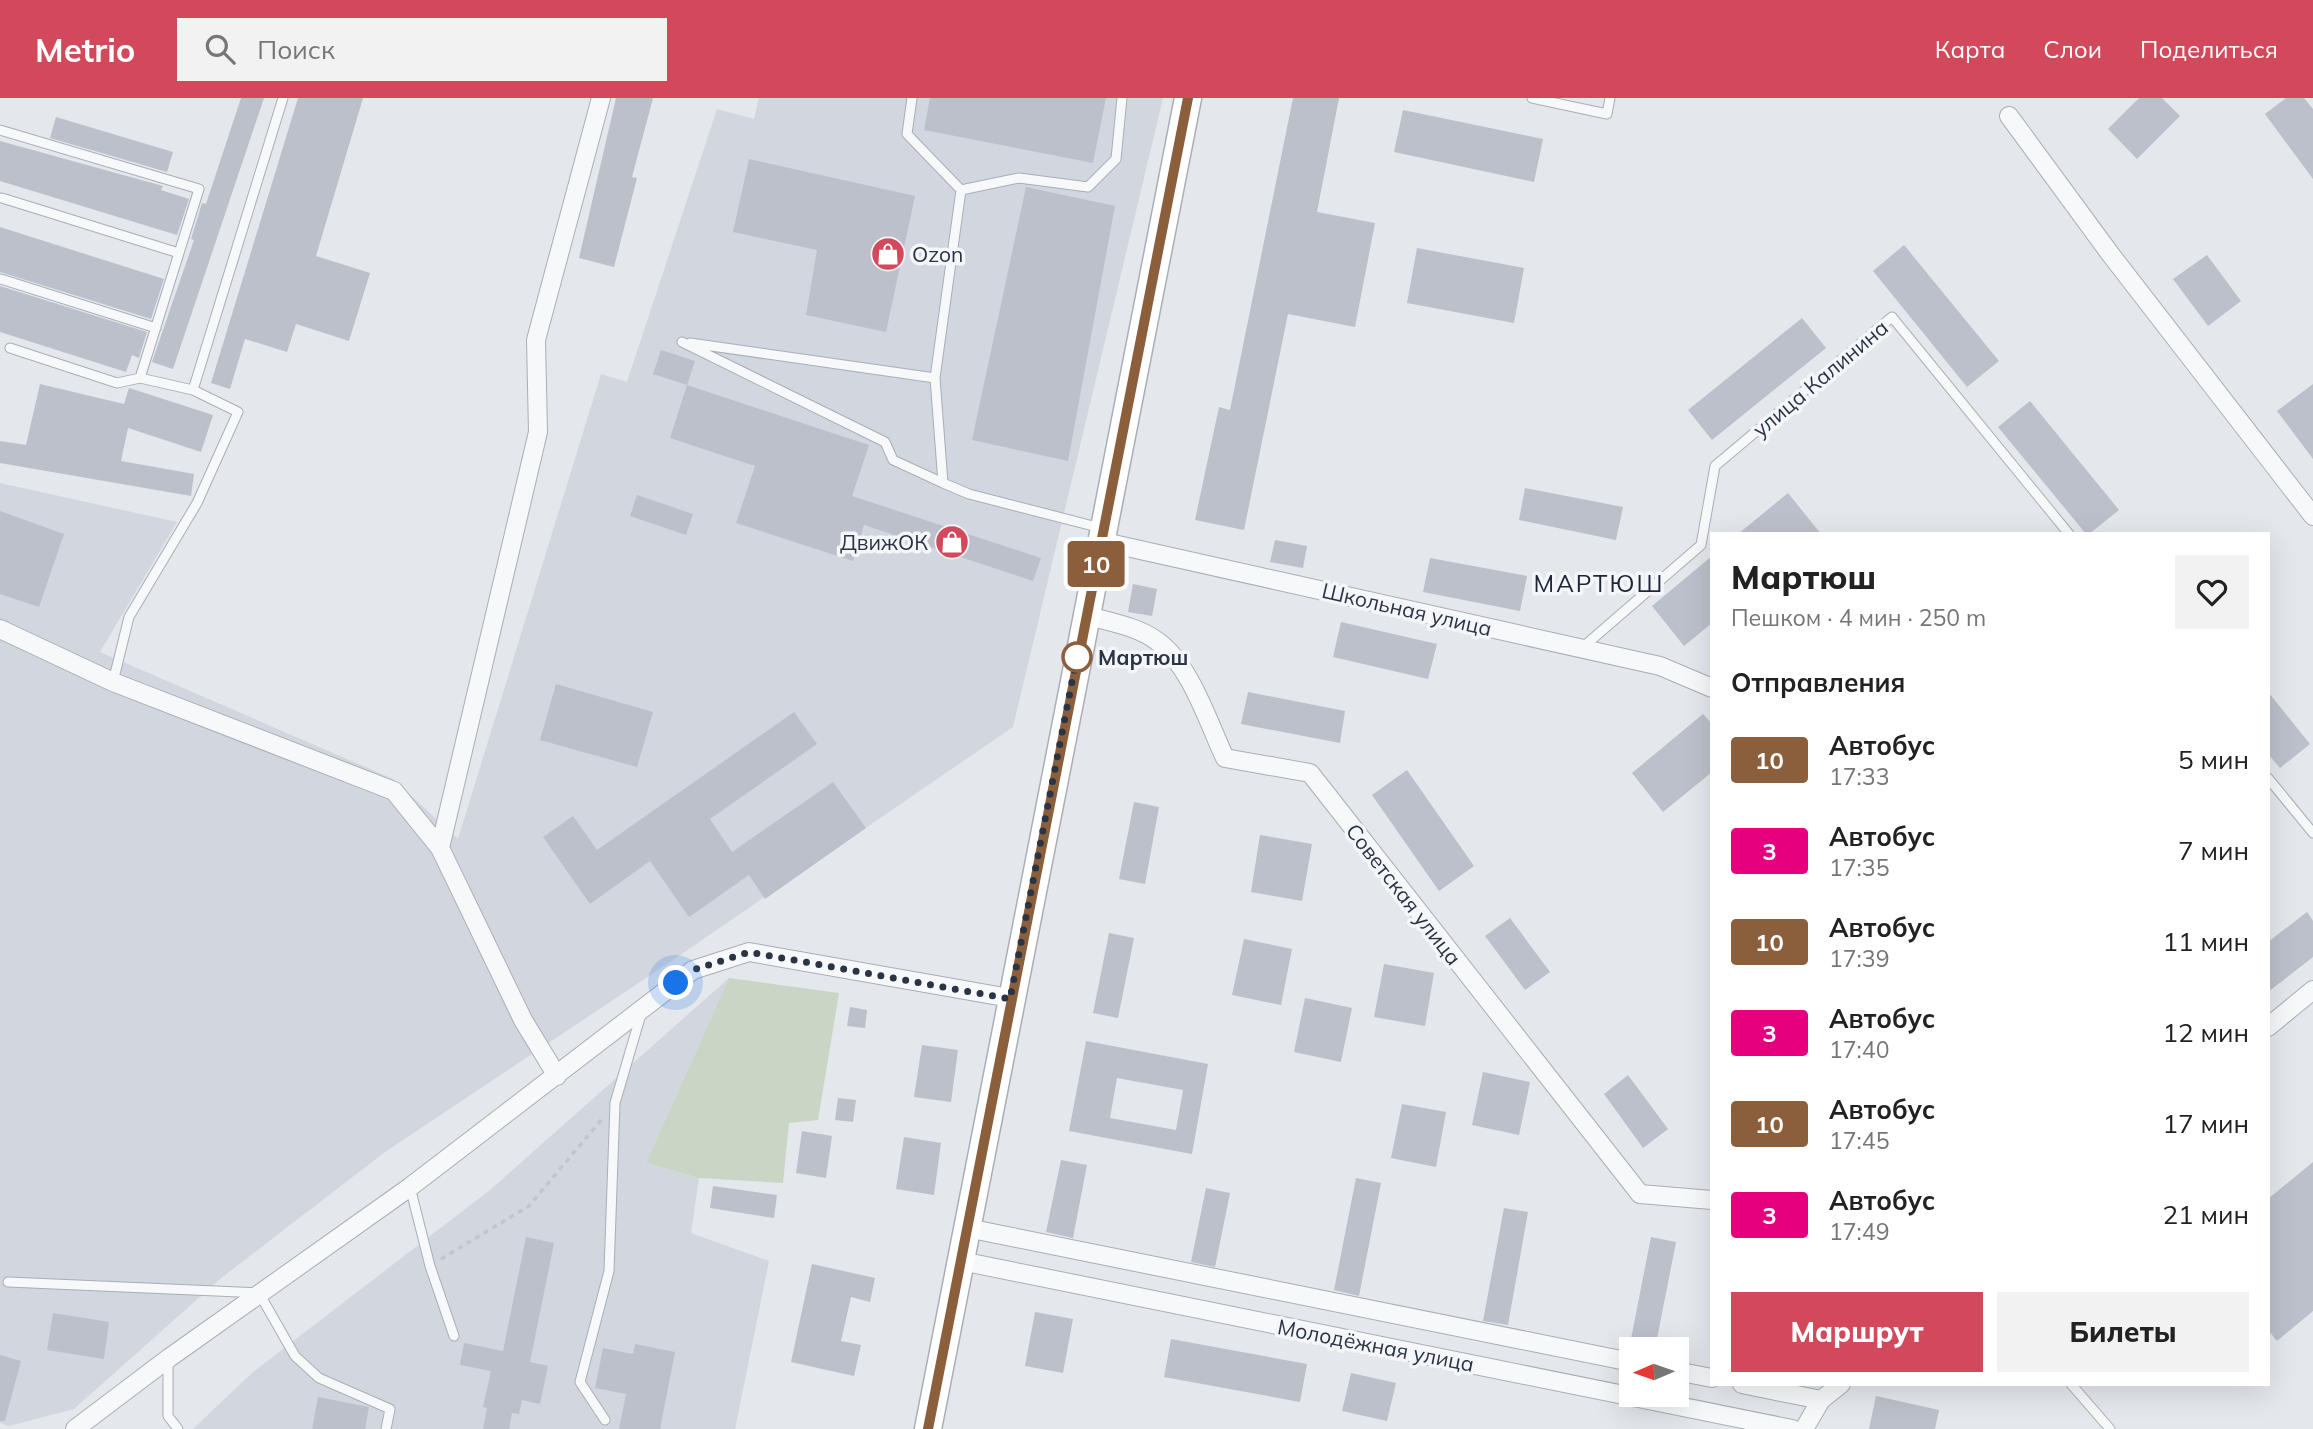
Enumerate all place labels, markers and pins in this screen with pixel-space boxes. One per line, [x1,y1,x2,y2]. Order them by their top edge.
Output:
shop icon: Ozon [869,235,907,273]
place label: Ozon [912,241,963,267]
shop icon: ДвижОК [933,523,971,561]
place label: ДвижОК [840,529,928,555]
marker: Мартюш [1062,642,1092,672]
place label: Мартюш [1098,644,1188,670]

